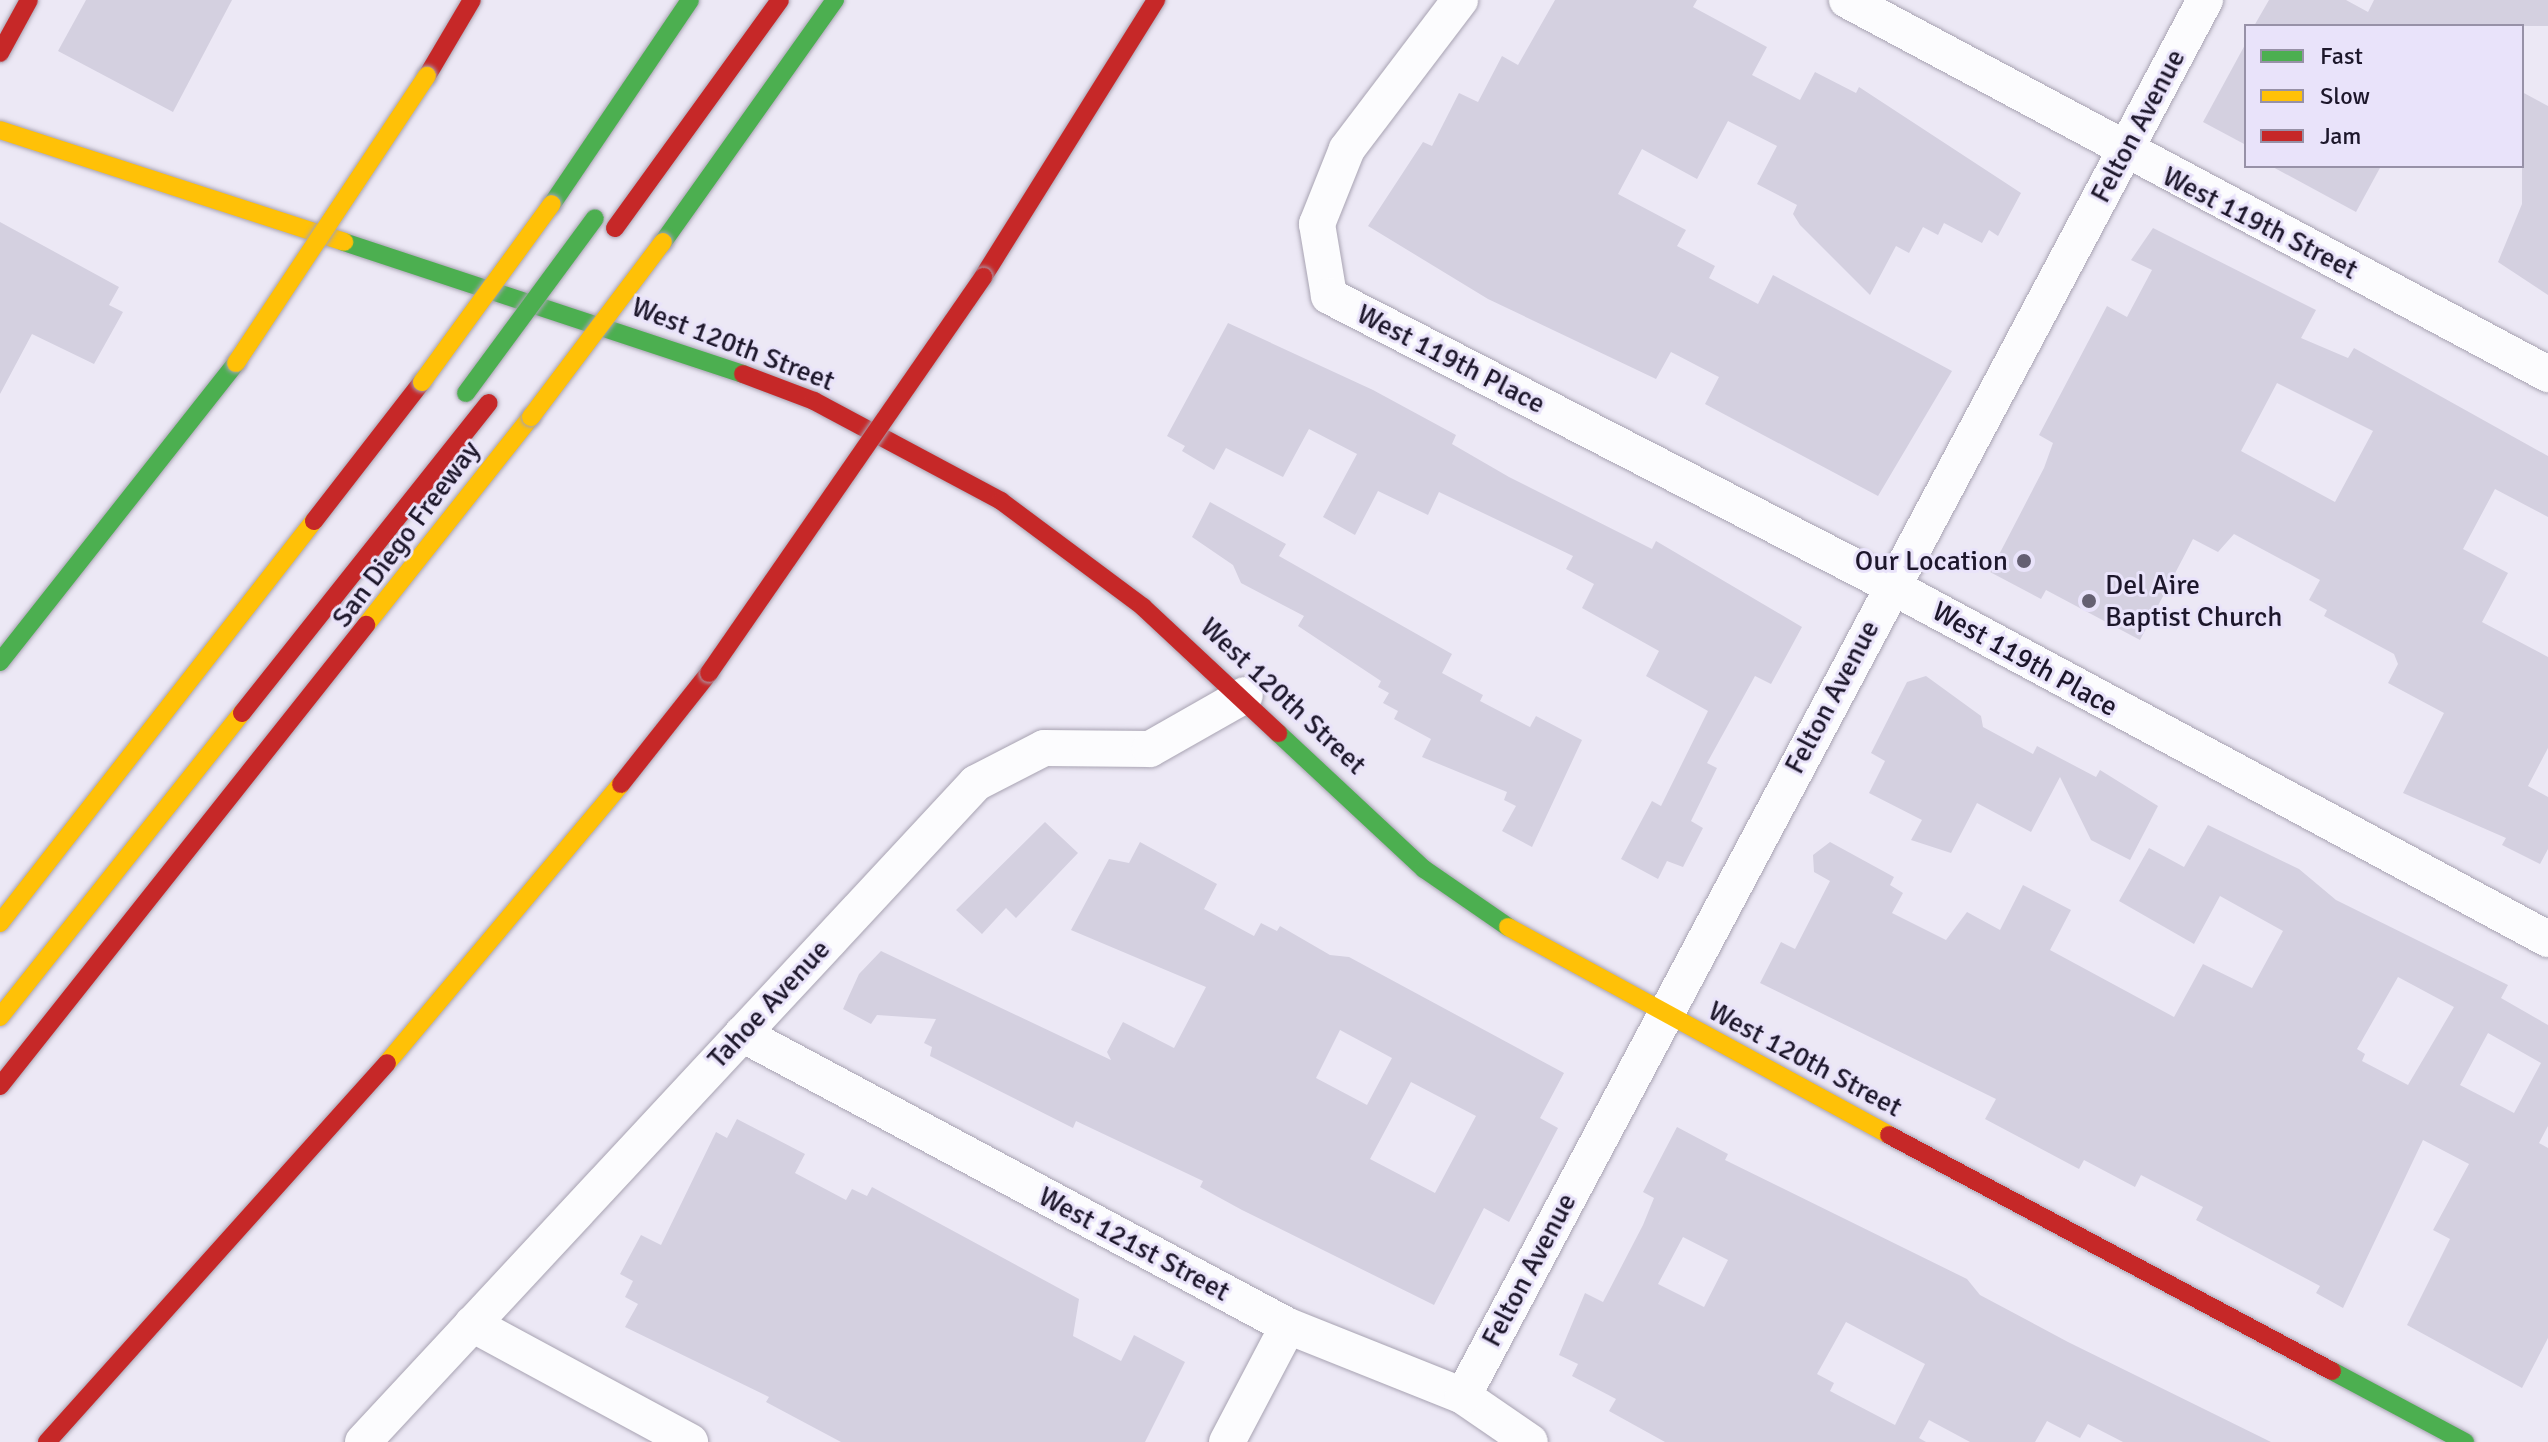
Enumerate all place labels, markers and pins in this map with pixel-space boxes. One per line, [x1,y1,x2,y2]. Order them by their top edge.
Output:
place label: Our Location [1855,544,2008,578]
marker: Our Location [2015,552,2033,570]
place label: Del Aire Baptist Church [2105,568,2282,634]
marker: Del Aire Baptist Church [2080,592,2098,610]

